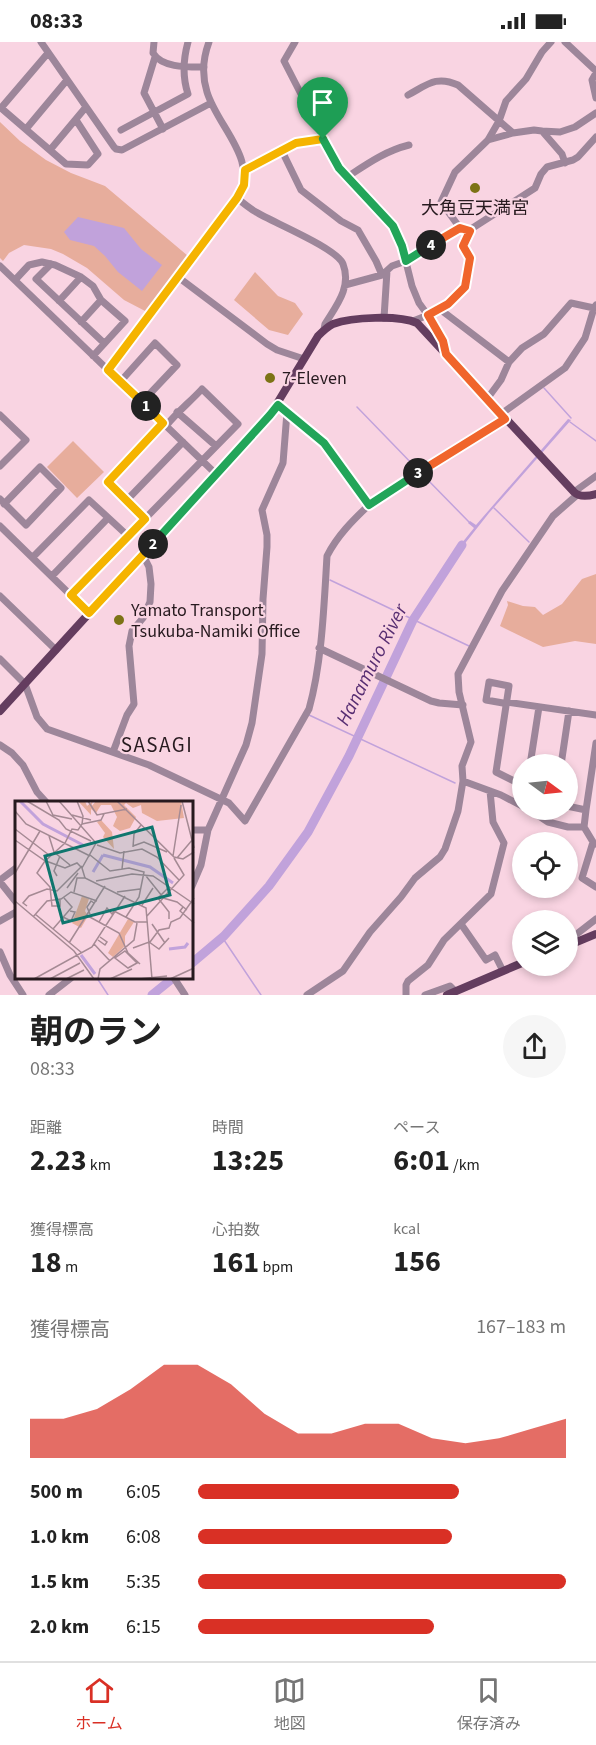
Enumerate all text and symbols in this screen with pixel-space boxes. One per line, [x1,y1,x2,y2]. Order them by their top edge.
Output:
text: 08:33 [30,5,83,37]
pin [297,77,348,139]
icon: arrive [306,86,339,119]
marker: 大角豆天満宮 [468,181,482,195]
place label: 大角豆天満宮 [421,196,529,221]
pin: 4 [416,230,446,260]
text: 4 [427,234,435,256]
place label: 7-Eleven [282,366,347,391]
marker: 7-Eleven [263,371,277,385]
pin: 1 [131,391,161,421]
text: 1 [142,395,150,417]
pin: 3 [403,458,433,488]
text: 3 [414,462,422,484]
pin: 2 [138,529,168,559]
text: 2 [149,533,157,555]
place label: Yamato Transport Tsukuba-Namiki Office [130,598,300,644]
water label: Hanamuro River [329,598,415,731]
marker: Yamato Transport Tsukuba-Namiki Office [112,613,126,627]
district label: SASAGI [121,730,193,760]
north arrow [512,754,578,820]
map controls [512,754,578,976]
inset map [15,801,194,980]
button: locate [512,832,578,898]
button: layers [512,910,578,976]
text: 朝のラン [30,1009,162,1056]
button: share [503,1015,566,1078]
text: 08:33 [30,1055,75,1083]
text: 距離 [30,1117,62,1139]
text: 時間 [212,1117,244,1139]
text: ペース [393,1117,441,1139]
text: 2.23 [30,1139,87,1182]
text: 13:25 [212,1139,284,1182]
text: 6:01 [393,1139,450,1182]
text: km [87,1154,111,1176]
text: /km [450,1154,480,1176]
text: kcal [393,1218,420,1240]
text: 獲得標高 [30,1219,94,1241]
text: 心拍数 [212,1219,260,1241]
text: 156 [393,1240,441,1283]
text: 18 [30,1241,62,1284]
text: 161 [212,1241,259,1284]
text: m [62,1256,78,1278]
text: bpm [259,1256,293,1278]
text: 167–183 m [476,1313,566,1341]
text: 獲得標高 [30,1316,110,1344]
text: 500 m [30,1478,83,1506]
text: 6:05 [126,1478,161,1506]
text: 1.0 km [30,1523,89,1551]
text: 6:08 [126,1523,161,1551]
text: 1.5 km [30,1568,89,1596]
text: 5:35 [126,1568,161,1596]
text: 2.0 km [30,1613,89,1641]
text: 6:15 [126,1613,161,1641]
tab: ホーム [75,1674,123,1735]
tab: 地図 [273,1674,306,1735]
tab: 保存済み [457,1674,521,1735]

